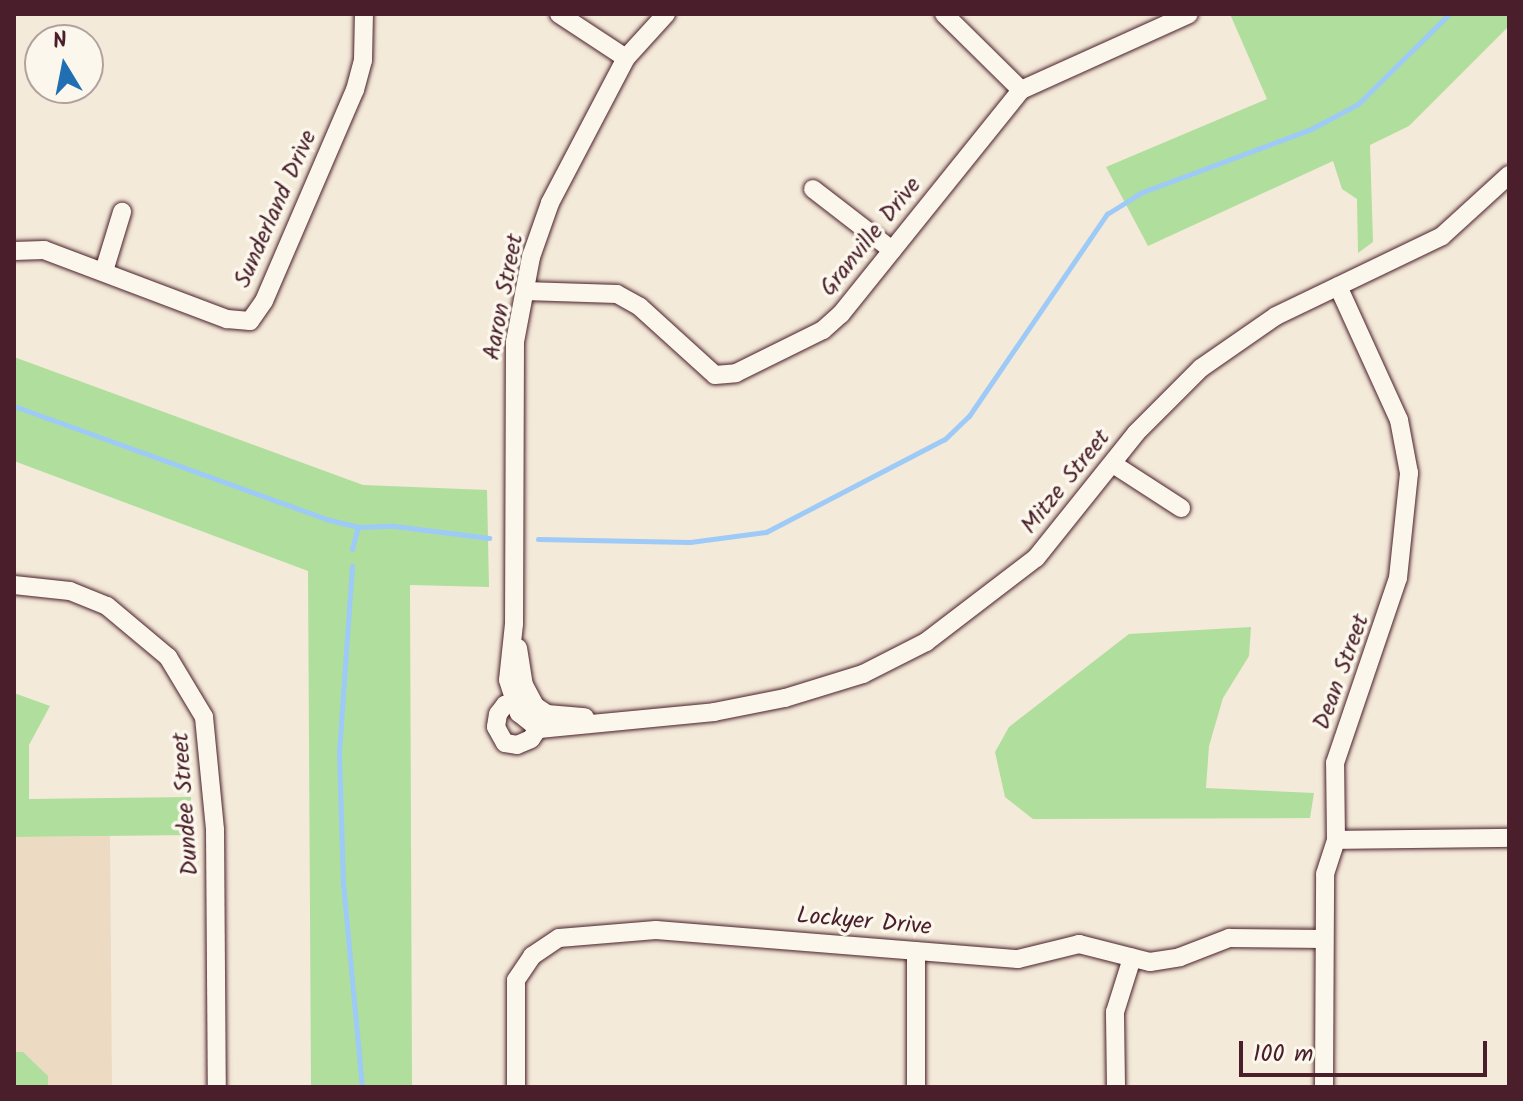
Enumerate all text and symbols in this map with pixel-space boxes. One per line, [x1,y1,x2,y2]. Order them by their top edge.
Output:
text: N [50,23,70,60]
north arrow [24,24,104,104]
street label: Sunderland Drive [228,126,324,292]
street label: Granville Drive [814,172,928,302]
street label: Aaron Street [478,231,530,363]
street label: Mitze Street [1015,424,1117,540]
street label: Dean Street [1308,610,1376,734]
street label: Dundee Street [167,731,205,877]
street label: Lockyer Drive [795,902,933,942]
scale bar [1243,1025,1491,1075]
text: 100 m [1253,1035,1313,1074]

